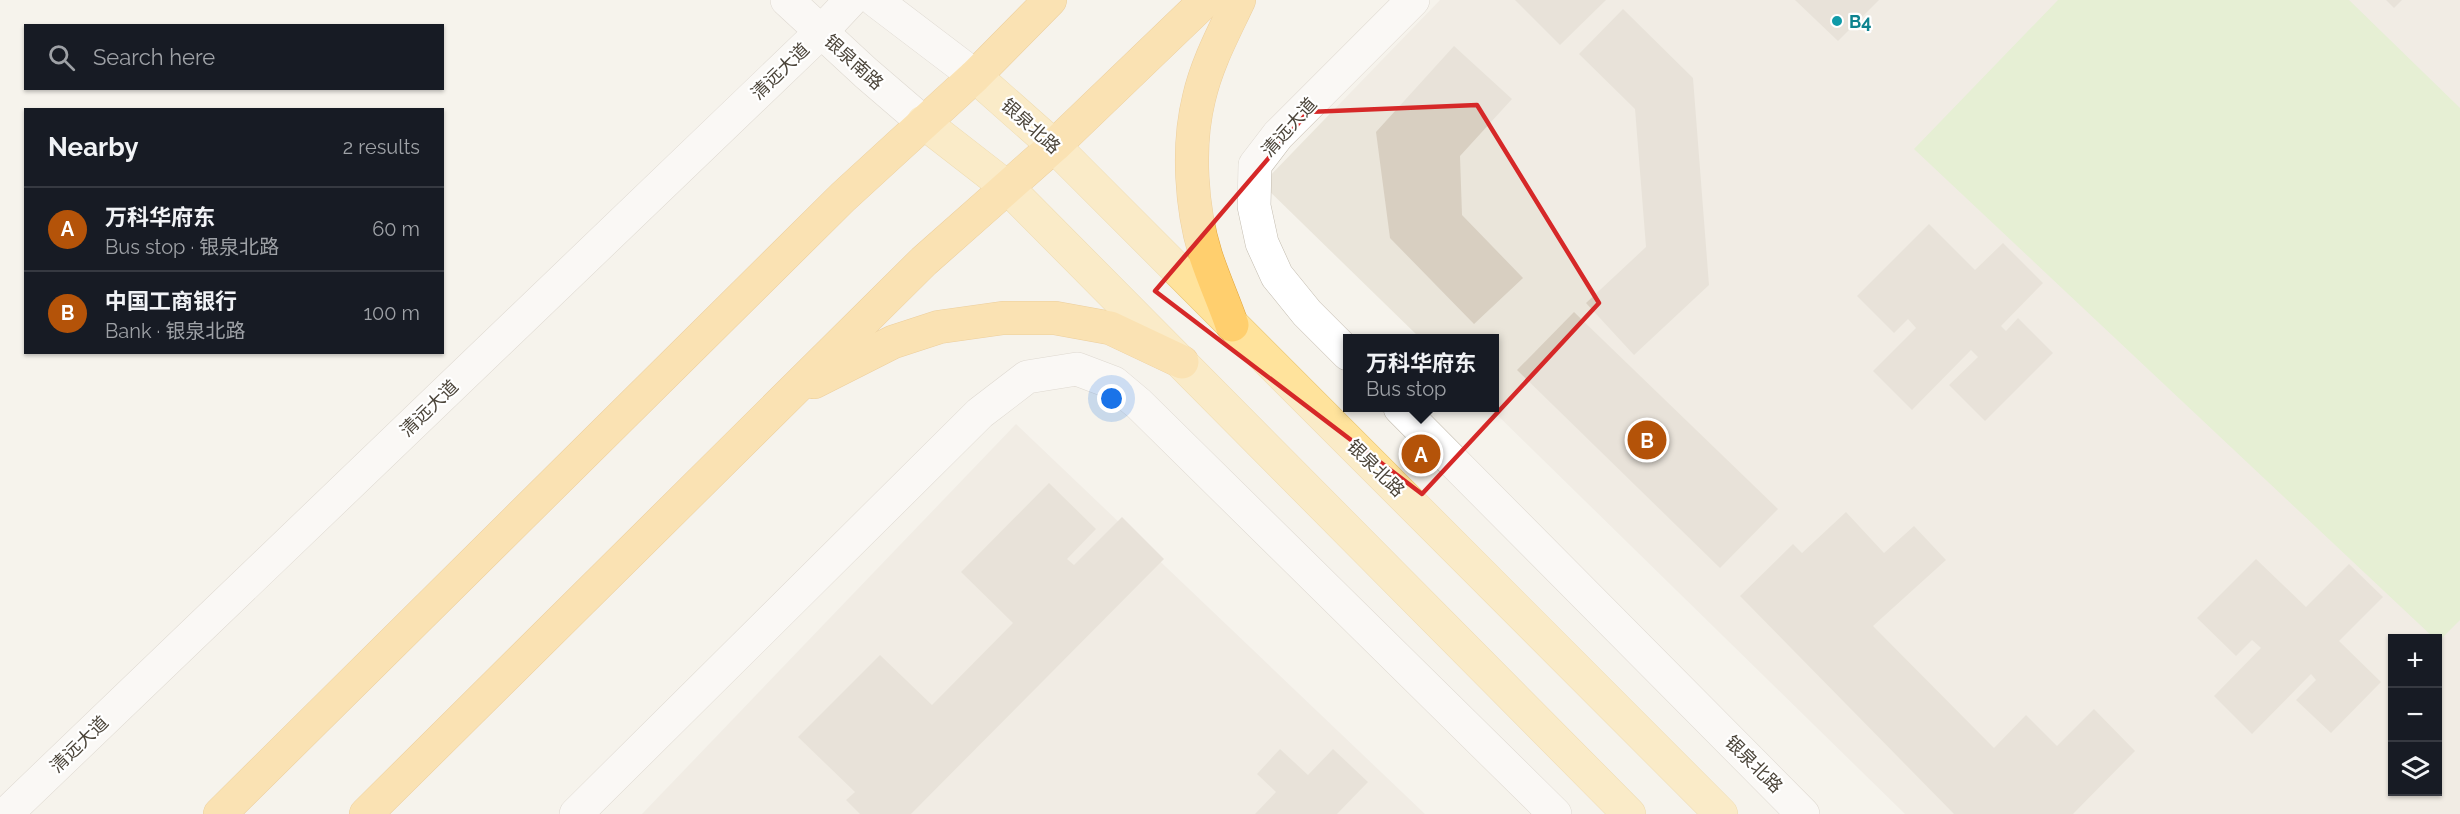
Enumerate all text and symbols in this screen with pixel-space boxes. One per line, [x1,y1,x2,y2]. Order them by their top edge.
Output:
place label: B4 [1849,11,1872,32]
marker: B4 [1830,14,1844,28]
search box [24,24,444,90]
street label: 银泉南路 [820,30,888,94]
street label: 清远大道 [747,38,813,104]
icon: search [45,41,78,74]
text: Search here [93,44,215,70]
street label: 清远大道 [1257,93,1321,161]
street label: 银泉北路 [997,94,1065,158]
text: Nearby [48,132,138,162]
text: 2 results [343,135,420,159]
text: 万科华府东 [105,204,215,230]
text: A [61,217,74,241]
text: 60 m [372,217,420,241]
text: Bus stop · 银泉北路 [105,235,279,259]
text: 中国工商银行 [105,288,237,314]
text: B [61,301,74,325]
text: 100 m [363,301,420,325]
text: Bank · 银泉北路 [105,319,245,343]
popup [1343,334,1499,412]
text: 万科华府东 [1366,350,1476,376]
street label: 清远大道 [396,375,462,441]
text: Bus stop [1366,377,1446,401]
your location [1097,384,1126,413]
pin: B [1628,418,1666,462]
pin: A [1402,432,1440,476]
street label: 银泉北路 [1343,435,1409,501]
map controls [2388,634,2442,796]
button: + [2388,634,2442,688]
button: − [2388,688,2442,742]
street label: 清远大道 [46,711,112,777]
street label: 银泉北路 [1721,731,1787,797]
button: layers [2388,742,2442,796]

